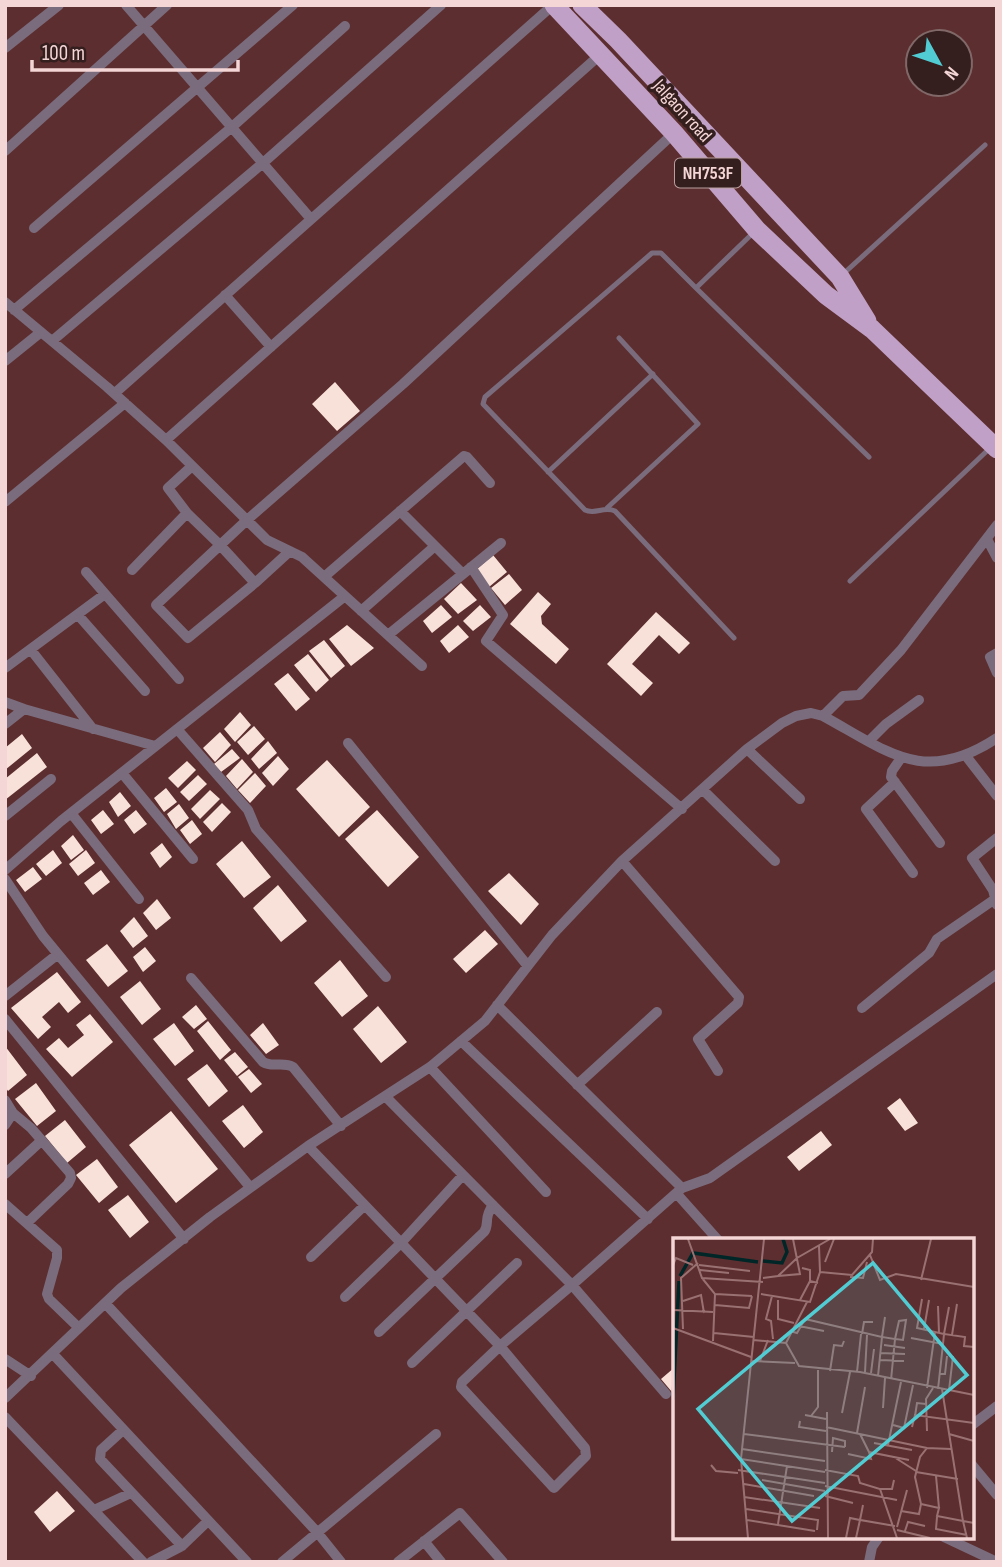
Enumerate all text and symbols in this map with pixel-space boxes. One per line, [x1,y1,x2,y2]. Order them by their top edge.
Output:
scale bar [32,28,238,72]
north arrow [904,28,974,98]
text: 100 m [42,41,85,66]
text: N [939,62,963,84]
street label: Jalgaon road [647,74,716,147]
road number: NH753F [675,158,741,188]
inset map [673,1238,974,1539]

